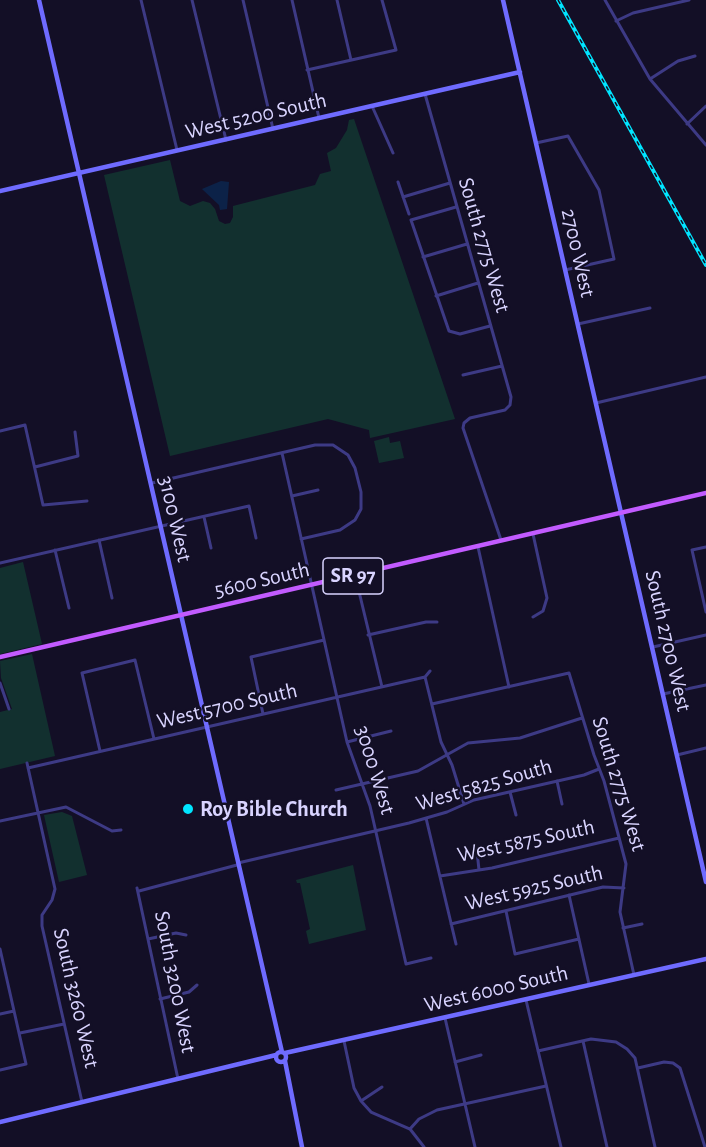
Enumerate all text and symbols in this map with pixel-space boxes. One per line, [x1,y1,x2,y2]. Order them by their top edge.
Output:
street label: West 5200 South [183,87,329,145]
street label: South 2775 West [452,174,516,316]
street label: 2700 West [555,206,601,300]
street label: 3100 West [152,473,198,565]
street label: 5600 South [212,556,312,604]
road number: SR 97 [323,558,383,594]
street label: South 2700 West [639,568,697,714]
street label: West 5700 South [154,677,300,735]
street label: South 2775 West [586,714,652,854]
street label: 3000 West [349,722,401,818]
street label: West 5825 South [413,753,555,817]
place label: Roy Bible Church [200,796,348,822]
marker: Roy Bible Church [181,802,195,816]
street label: West 5875 South [455,814,597,868]
street label: West 5925 South [463,859,605,917]
street label: South 3200 West [148,909,202,1055]
street label: South 3260 West [47,926,105,1070]
street label: West 6000 South [421,960,571,1018]

